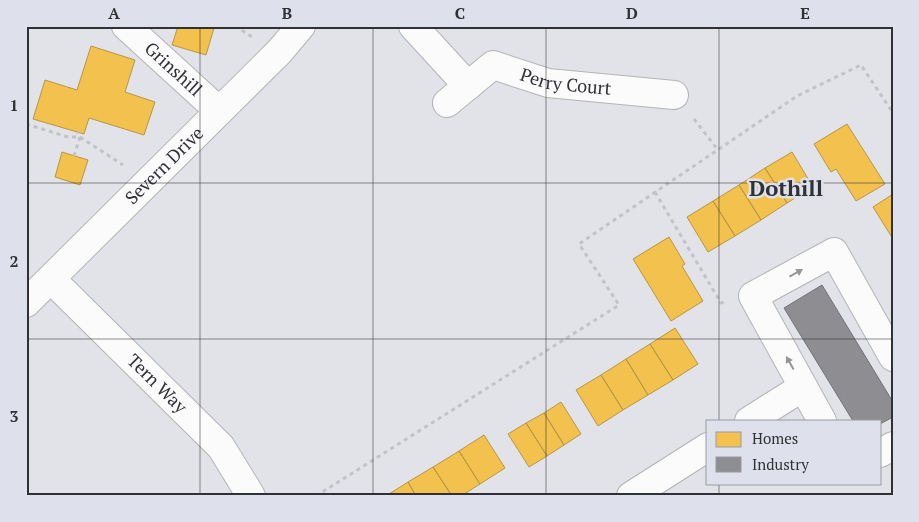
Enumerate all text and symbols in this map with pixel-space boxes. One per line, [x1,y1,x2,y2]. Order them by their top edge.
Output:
text: A [108,2,120,24]
text: B [282,2,292,24]
text: C [455,2,465,24]
text: D [626,2,638,24]
text: E [800,2,810,24]
street label: Grinshill [140,36,208,101]
street label: Perry Court [517,62,613,100]
text: 1 [9,94,19,116]
street label: Severn Drive [119,121,208,209]
district label: Dothill [749,173,823,202]
text: 2 [9,250,19,272]
one-way arrow [788,269,803,277]
street label: Tern Way [123,348,193,419]
one-way arrow [786,355,794,370]
text: 3 [9,405,19,427]
legend [706,420,882,484]
text: Homes [752,428,798,448]
text: Industry [752,454,809,474]

